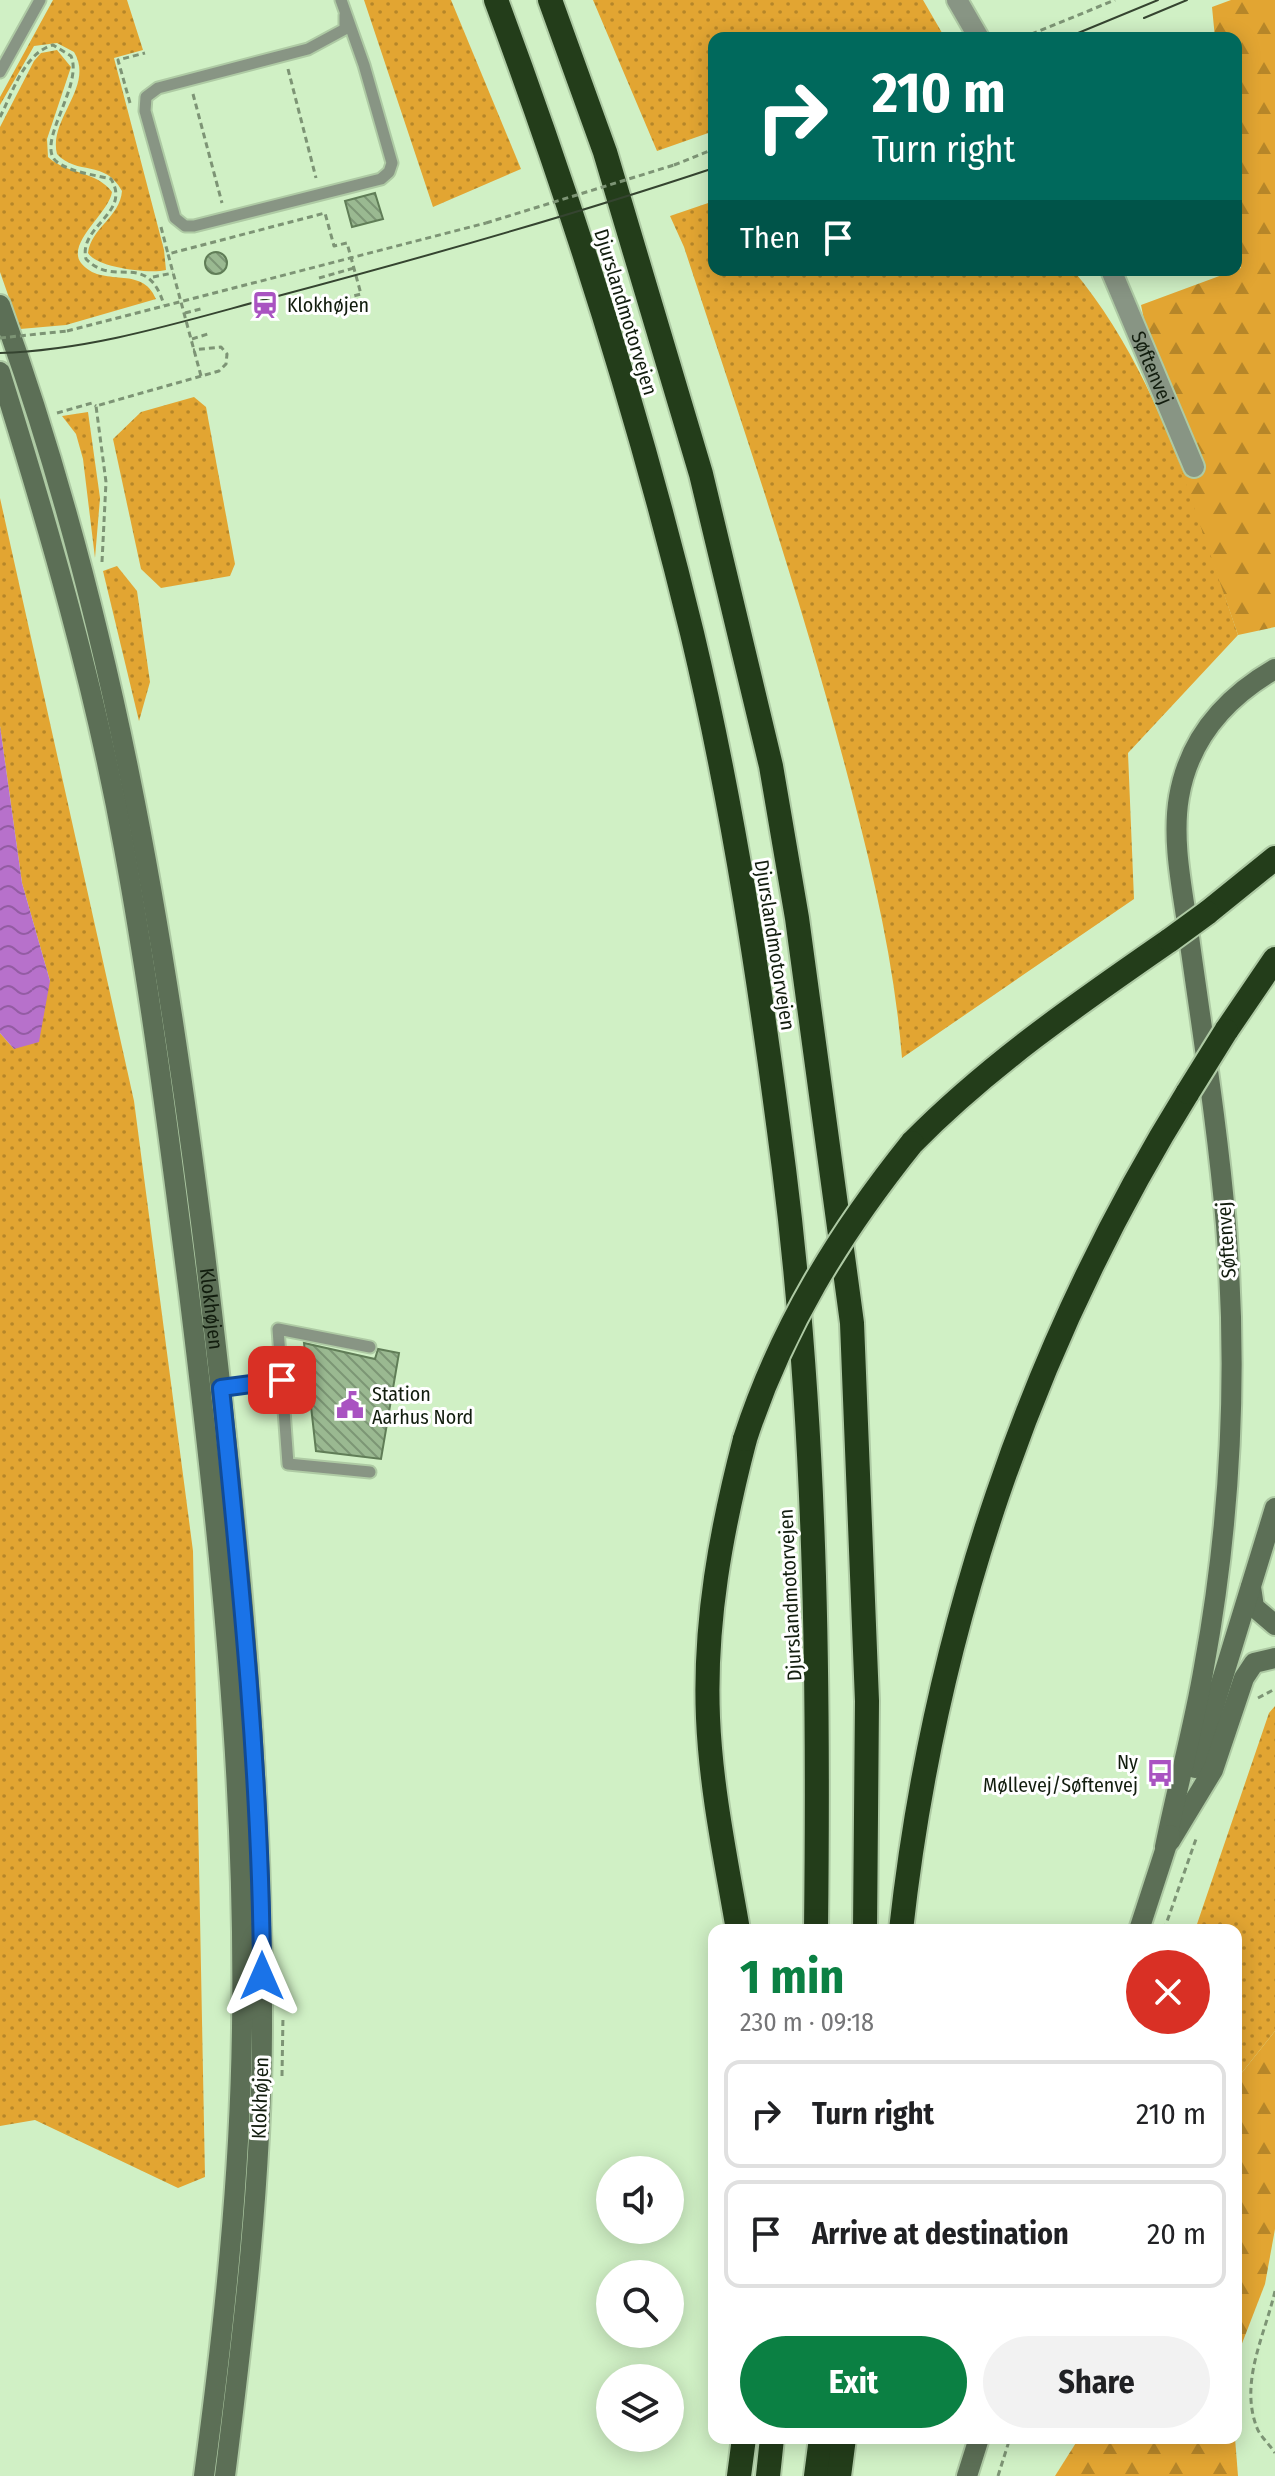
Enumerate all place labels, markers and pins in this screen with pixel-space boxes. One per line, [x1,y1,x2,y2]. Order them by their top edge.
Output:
station icon: Klokhøjen [250,290,280,320]
place label: Klokhøjen [287,293,369,317]
pin [248,1346,316,1414]
place label: Station Aarhus Nord [372,1382,473,1429]
public building icon: Station Aarhus Nord [335,1390,365,1420]
place label: Ny Møllevej/Søftenvej [983,1750,1138,1797]
bus stop icon: Ny Møllevej/Søftenvej [1145,1758,1175,1788]

